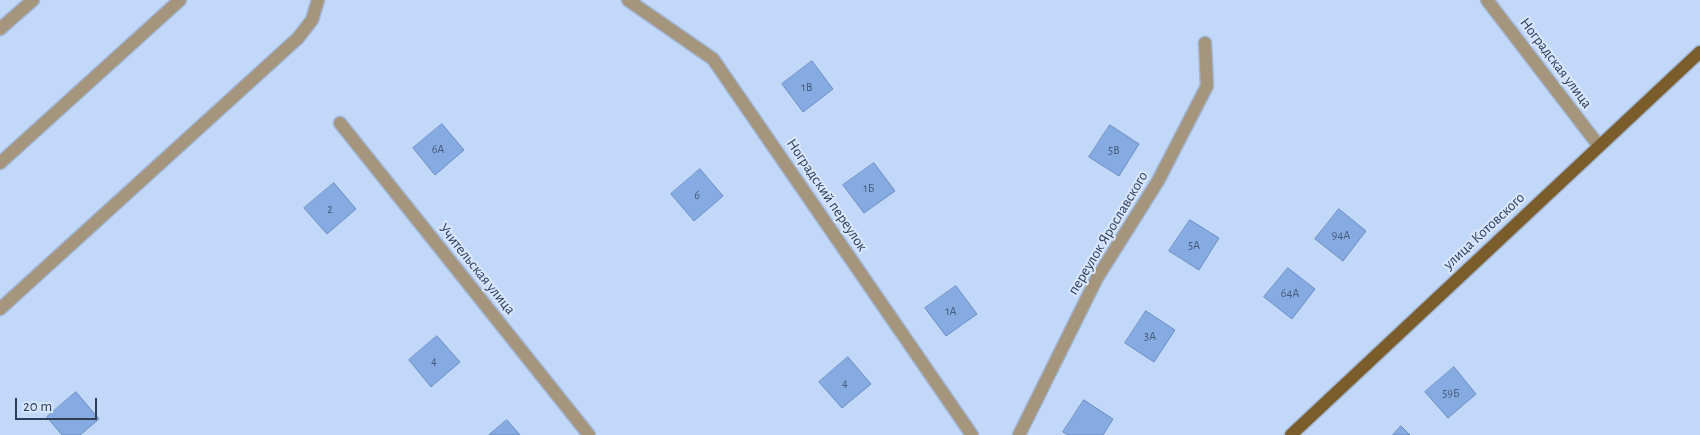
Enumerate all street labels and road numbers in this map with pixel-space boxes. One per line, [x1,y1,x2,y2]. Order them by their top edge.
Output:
street label: Ноградская улица [1516,14,1596,112]
street label: Ноградский переулок [783,135,871,255]
street label: переулок Ярославского [1064,168,1152,298]
street label: улица Котовского [1440,189,1528,273]
street label: Учительская улица [435,220,519,318]

